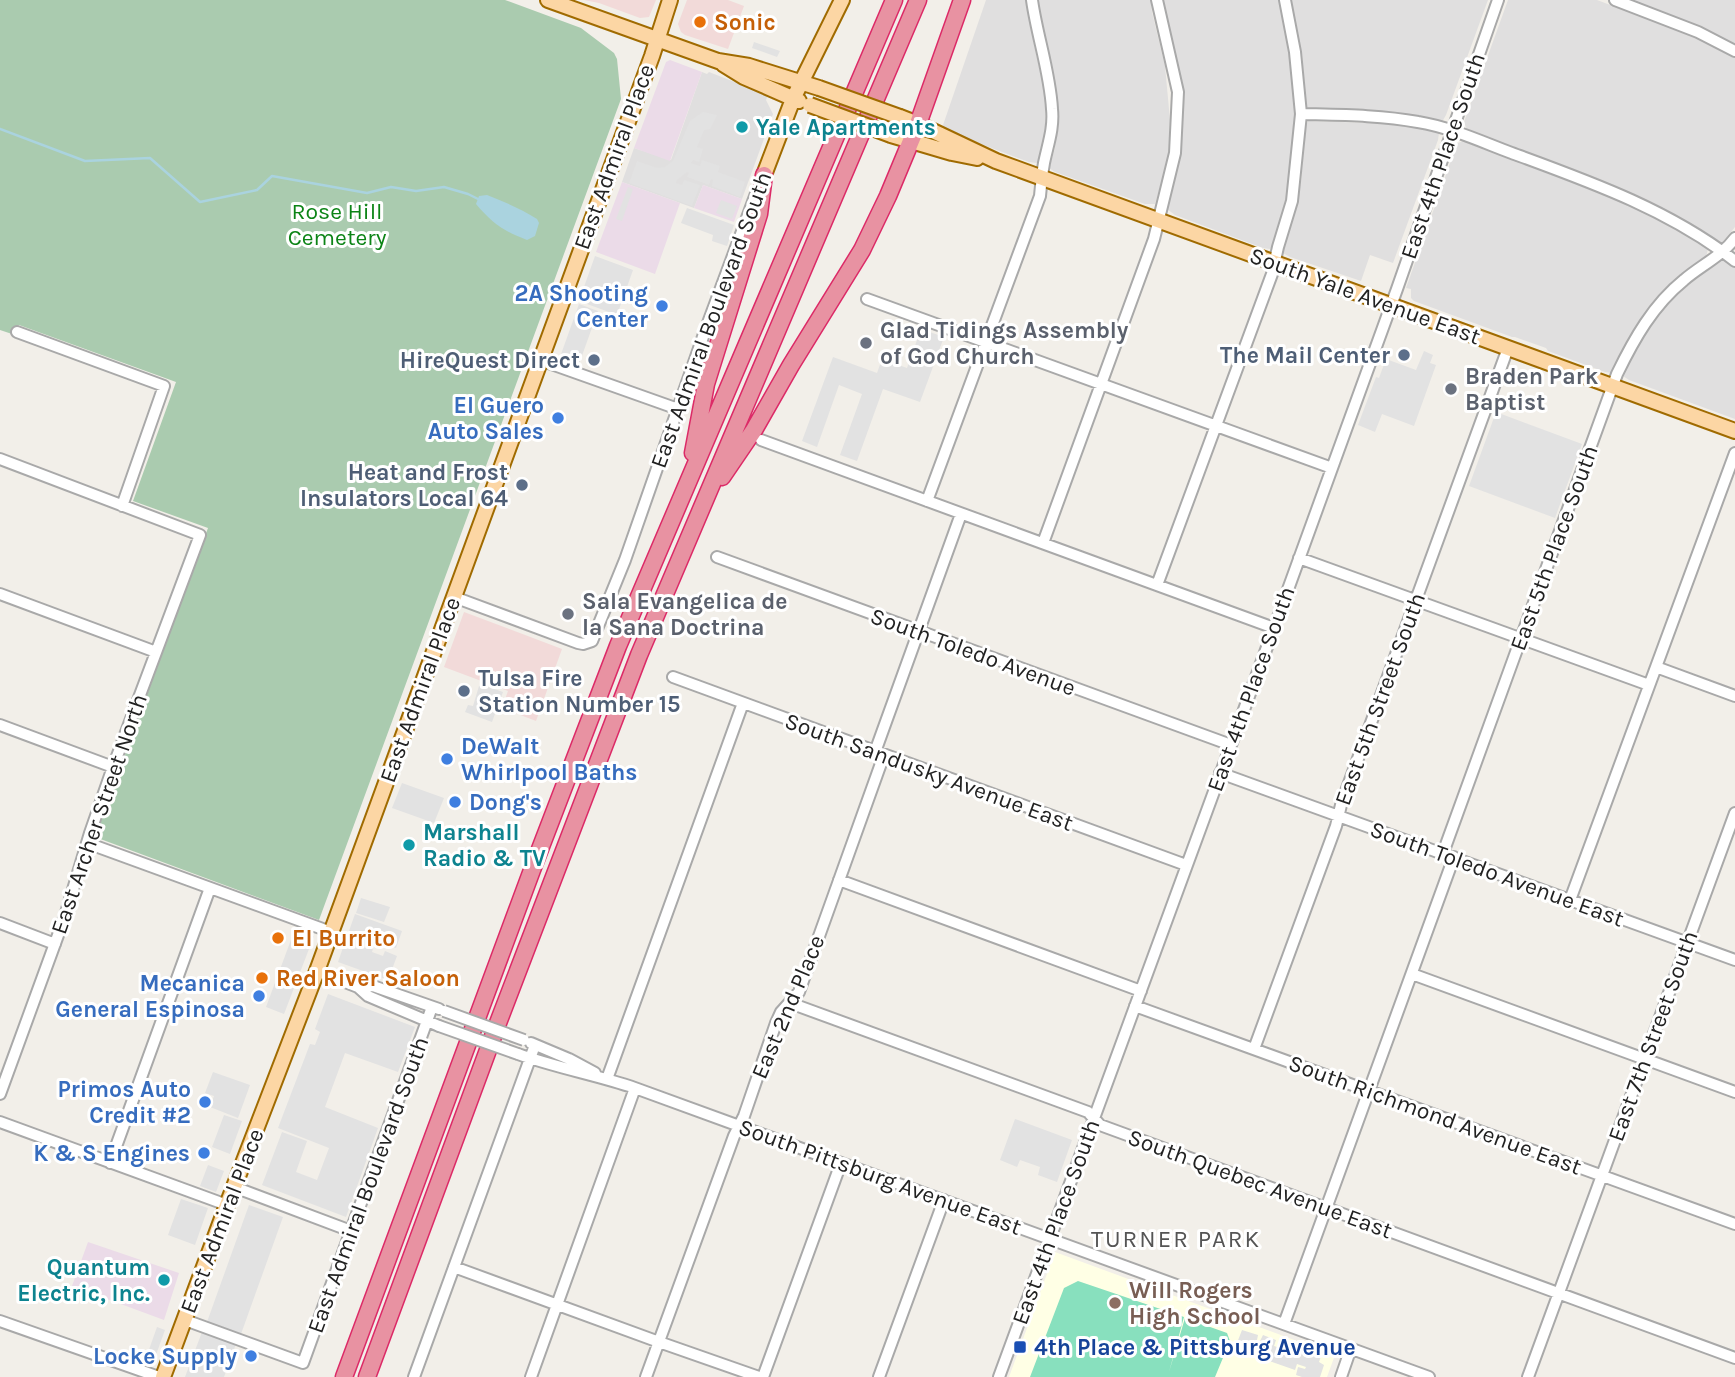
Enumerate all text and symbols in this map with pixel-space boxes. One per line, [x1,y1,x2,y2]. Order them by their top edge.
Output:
place label: Sonic [714,9,776,36]
marker: Sonic [692,14,708,30]
street label: East 4th Place South [1395,49,1491,263]
street label: East Admiral Place [568,61,660,253]
place label: Yale Apartments [756,114,936,141]
marker: Yale Apartments [734,119,750,135]
street label: East Admiral Boulevard South [645,168,777,472]
park label: Rose Hill Cemetery [288,198,387,251]
street label: South Yale Avenue East [1246,242,1484,350]
place label: 2A Shooting Center [515,280,648,333]
marker: 2A Shooting Center [654,298,670,314]
place label: Glad Tidings Assembly of God Church [880,317,1129,370]
marker: Glad Tidings Assembly of God Church [858,335,874,351]
place label: The Mail Center [1220,342,1390,369]
place label: HireQuest Direct [400,347,580,374]
marker: The Mail Center [1396,347,1412,363]
marker: HireQuest Direct [586,352,602,368]
place label: Braden Park Baptist [1465,363,1599,416]
marker: Braden Park Baptist [1443,381,1459,397]
place label: El Guero Auto Sales [428,392,544,445]
marker: El Guero Auto Sales [550,410,566,426]
street label: East 5th Place South [1504,442,1604,654]
place label: Heat and Frost Insulators Local 64 [300,459,508,512]
marker: Heat and Frost Insulators Local 64 [514,477,530,493]
street label: East 4th Place South [1201,583,1301,795]
place label: Sala Evangelica de la Sana Doctrina [582,588,788,641]
street label: East 5th Street South [1329,589,1431,809]
street label: East Admiral Place [374,594,466,786]
street label: South Toledo Avenue [867,602,1079,702]
marker: Sala Evangelica de la Sana Doctrina [560,606,576,622]
place label: Tulsa Fire Station Number 15 [478,665,680,718]
marker: Tulsa Fire Station Number 15 [456,683,472,699]
street label: East Archer Street North [45,690,153,938]
street label: South Sandusky Avenue East [781,707,1077,837]
place label: DeWalt Whirlpool Baths [461,733,637,786]
marker: DeWalt Whirlpool Baths [439,751,455,767]
place label: Dong's [469,789,542,816]
marker: Dong's [447,794,463,810]
street label: South Toledo Avenue East [1366,815,1628,933]
place label: Marshall Radio & TV [423,819,546,872]
marker: Marshall Radio & TV [401,837,417,853]
place label: El Burrito [292,925,395,952]
street label: East 7th Street South [1602,927,1704,1145]
marker: El Burrito [270,930,286,946]
street label: East 2nd Place [746,931,830,1083]
place label: Red River Saloon [276,965,460,992]
place label: Mecanica General Espinosa [55,970,245,1023]
marker: Red River Saloon [254,970,270,986]
marker: Mecanica General Espinosa [251,988,267,1004]
street label: East Admiral Boulevard South [302,1033,434,1337]
street label: South Richmond Avenue East [1285,1049,1585,1181]
place label: Primos Auto Credit #2 [57,1076,191,1129]
marker: Primos Auto Credit #2 [197,1094,213,1110]
street label: South Pittsburg Avenue East [735,1113,1025,1241]
street label: East 4th Place South [1006,1116,1106,1328]
street label: South Quebec Avenue East [1124,1124,1396,1245]
street label: East Admiral Place [174,1125,270,1317]
place label: K & S Engines [33,1140,190,1167]
marker: K & S Engines [196,1145,212,1161]
district label: TURNER PARK [1091,1225,1261,1253]
place label: Quantum Electric, Inc. [17,1254,150,1307]
marker: Quantum Electric, Inc. [156,1272,172,1288]
place label: Will Rogers High School [1129,1277,1261,1330]
marker: Will Rogers High School [1107,1295,1123,1311]
place label: 4th Place & Pittsburg Avenue [1034,1334,1356,1361]
marker: 4th Place & Pittsburg Avenue [1012,1339,1028,1355]
place label: Locke Supply [93,1343,237,1370]
marker: Locke Supply [243,1348,259,1364]

